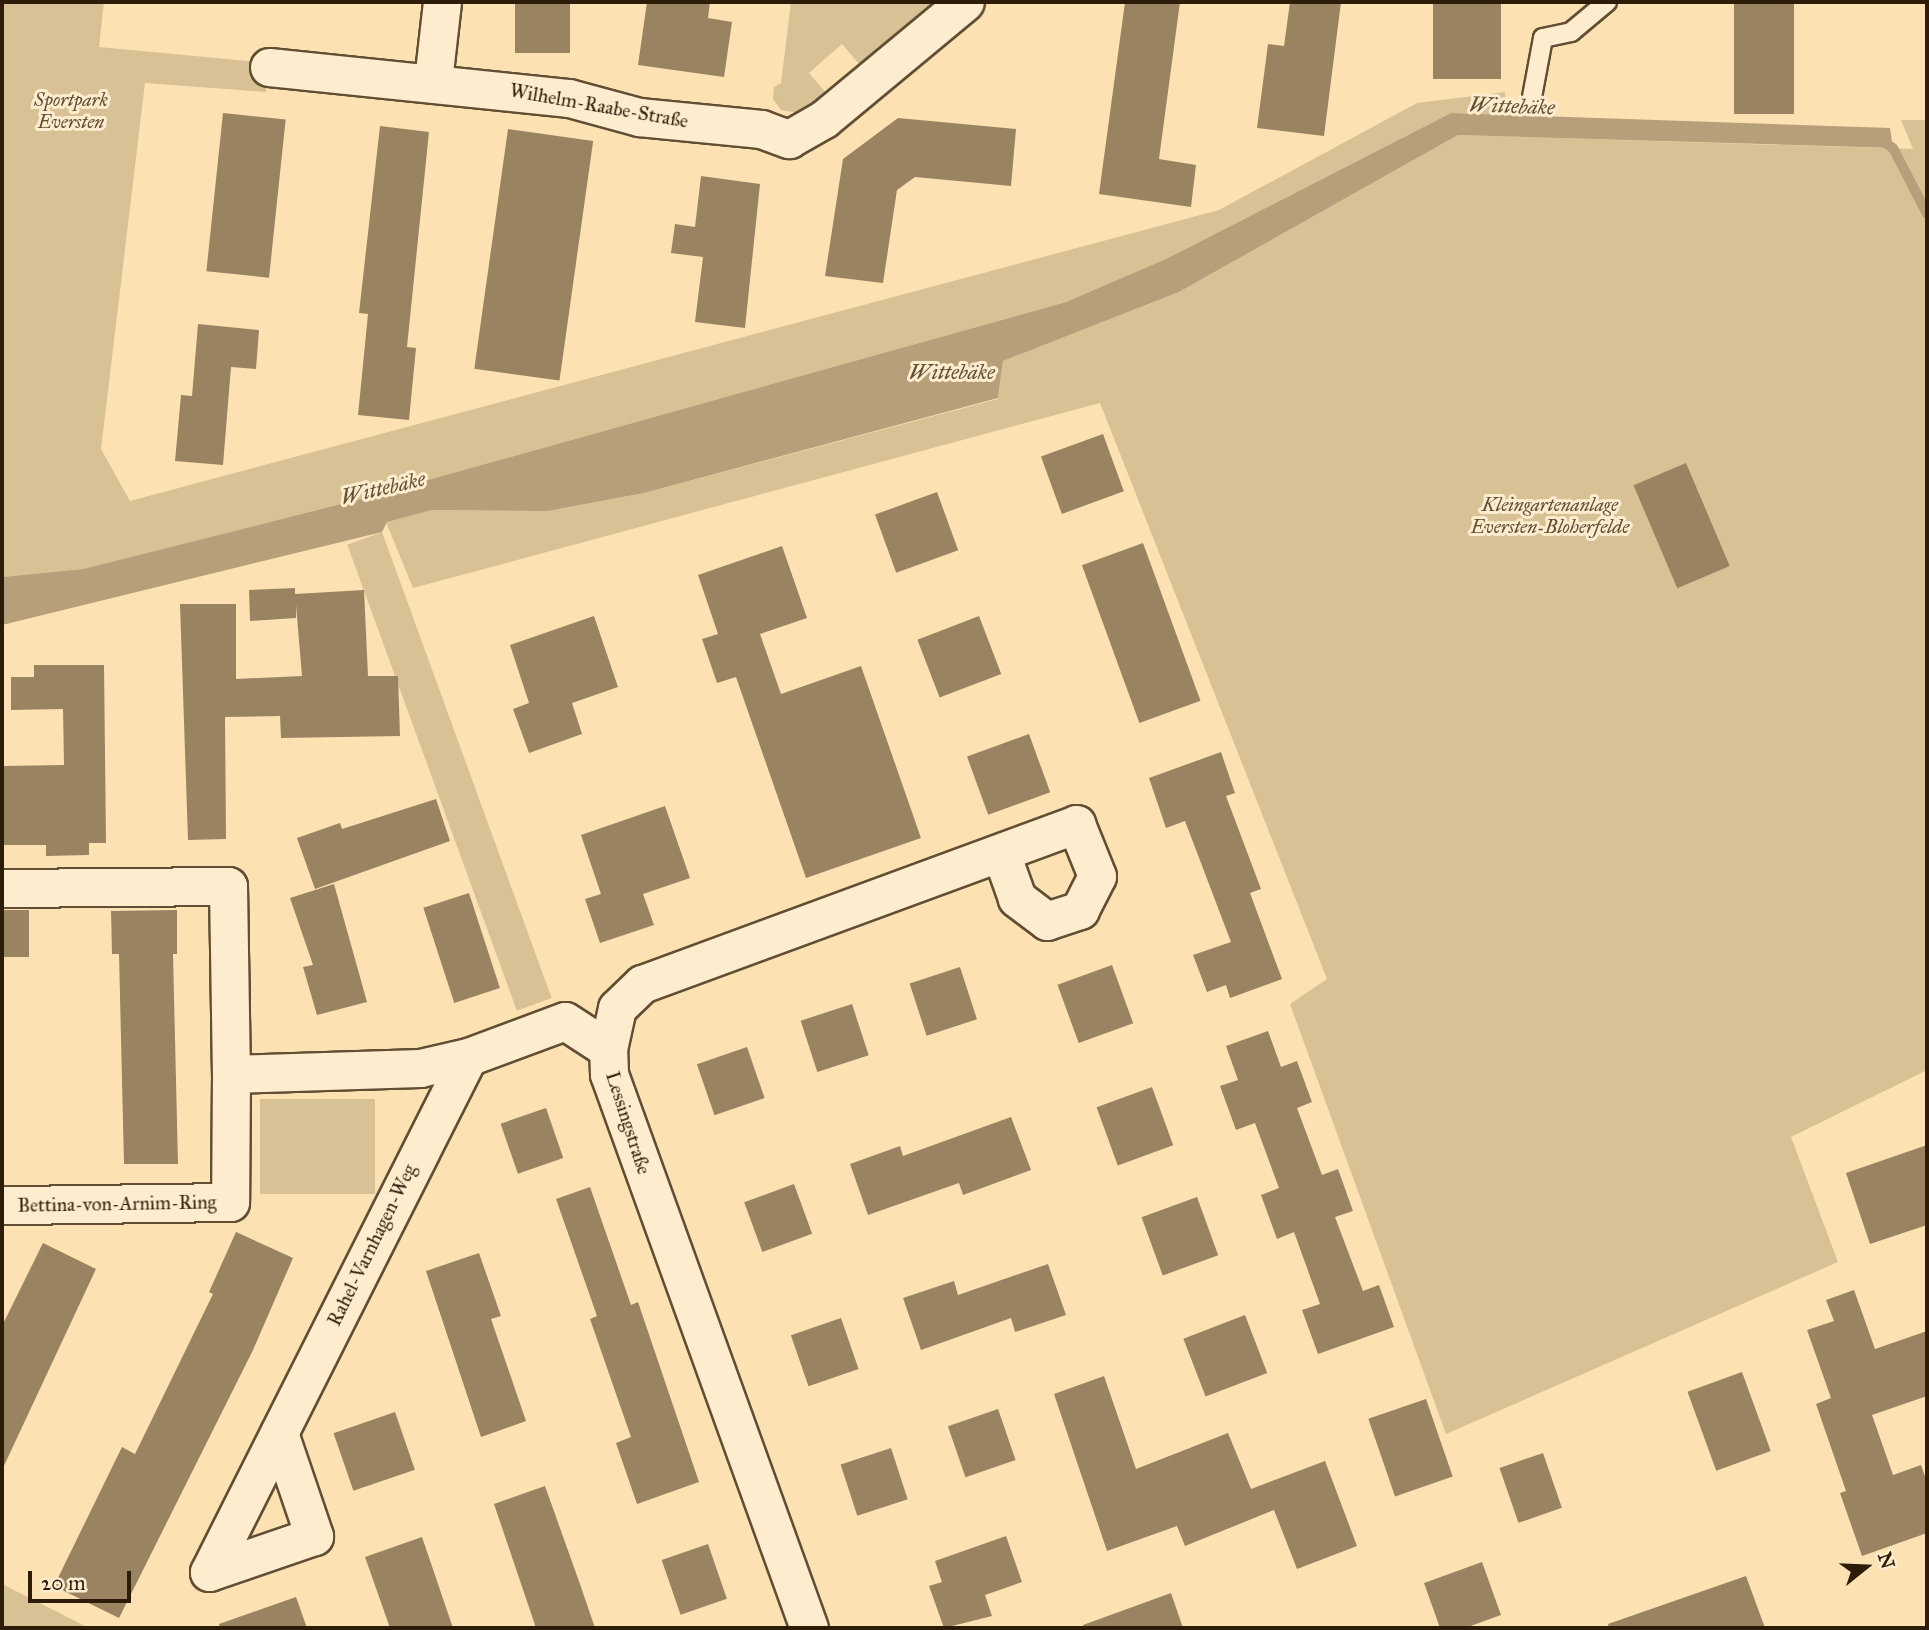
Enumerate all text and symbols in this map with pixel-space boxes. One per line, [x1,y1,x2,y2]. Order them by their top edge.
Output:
street label: Wilhelm-Raabe-Straße [508,79,690,133]
park label: Sportpark Eversten [34,89,108,133]
water label: Wittebäke [1469,92,1555,120]
water label: Wittebäke [909,359,995,385]
water label: Wittebäke [338,466,428,510]
park label: Kleingartenanlage Eversten-Bloherfelde [1471,494,1629,538]
street label: Lessingstraße [601,1069,655,1177]
street label: Rahel-Varnhagen-Weg [323,1160,421,1330]
street label: Bettina-von-Arnim-Ring [17,1191,217,1217]
north arrow [1831,1532,1901,1602]
text: N [1873,1549,1900,1572]
scale bar [32,1556,135,1600]
text: 20 m [41,1570,86,1596]

